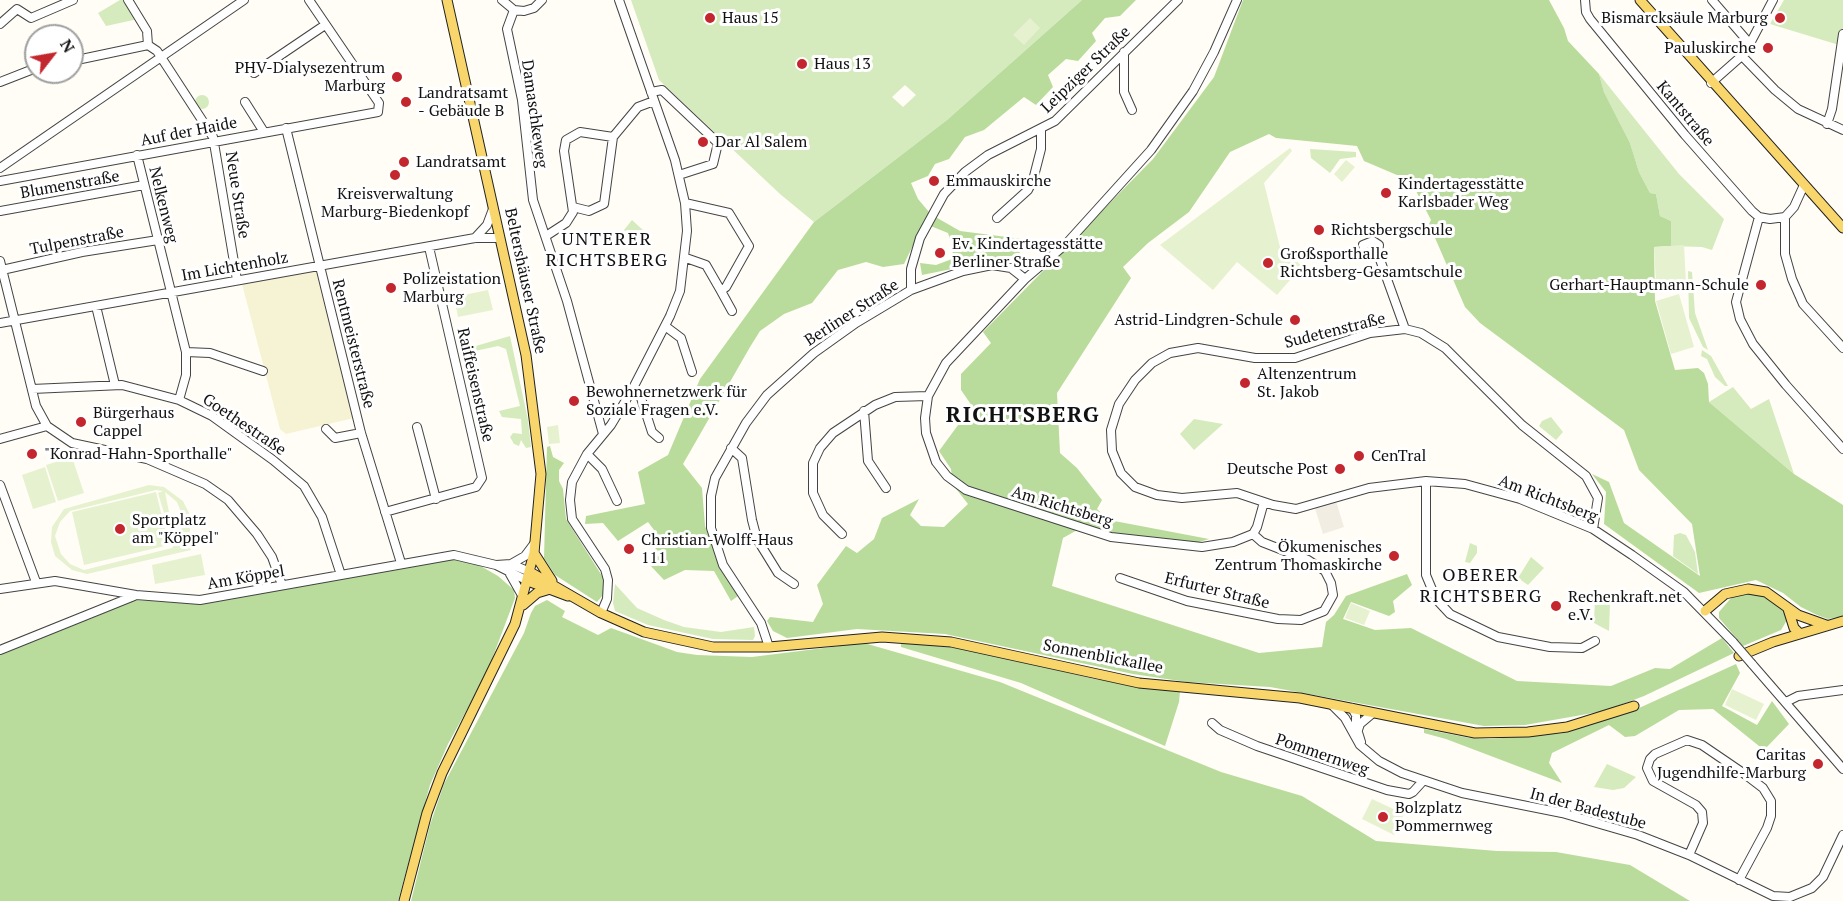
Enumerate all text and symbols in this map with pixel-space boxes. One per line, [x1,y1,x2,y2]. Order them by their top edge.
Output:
place label: Haus 15 [722,8,779,28]
place label: Bismarcksäule Marburg [1601,8,1768,28]
marker: Haus 15 [703,11,717,25]
marker: Bismarcksäule Marburg [1773,11,1787,25]
street label: Leipziger Straße [1037,23,1135,117]
north arrow [24,24,84,84]
text: N [55,35,80,57]
place label: Pauluskirche [1664,38,1756,58]
marker: Pauluskirche [1761,41,1775,55]
place label: Haus 13 [814,54,871,74]
marker: Haus 13 [795,57,809,71]
place label: PHV-Dialysezentrum Marburg [235,58,385,96]
street label: Damaschkeweg [517,59,551,169]
marker: PHV-Dialysezentrum Marburg [390,70,404,84]
street label: Kantstraße [1652,77,1718,151]
place label: Landratsamt - Gebäude B [418,83,508,121]
marker: Landratsamt - Gebäude B [399,95,413,109]
street label: Auf der Haide [139,113,239,151]
place label: Dar Al Salem [715,132,807,152]
marker: Dar Al Salem [696,135,710,149]
street label: Neue Straße [221,150,253,240]
place label: Landratsamt [416,152,506,172]
marker: Landratsamt [397,155,411,169]
street label: Nelkenweg [144,165,182,245]
street label: Blumenstraße [19,167,121,203]
marker: Kreisverwaltung Marburg-Biedenkopf [388,168,402,182]
place label: Emmauskirche [946,171,1051,191]
marker: Emmauskirche [927,174,941,188]
place label: Kindertagesstätte Karlsbader Weg [1398,174,1524,212]
place label: Kreisverwaltung Marburg-Biedenkopf [321,184,469,222]
marker: Kindertagesstätte Karlsbader Weg [1379,186,1393,200]
street label: Beltershäuser Straße [500,206,550,356]
place label: Richtsbergschule [1331,220,1453,240]
street label: Tulpenstraße [28,222,126,260]
marker: Richtsbergschule [1312,223,1326,237]
district label: UNTERER RICHTSBERG [545,229,669,272]
place label: Ev. Kindertagesstätte Berliner Straße [952,234,1103,272]
place label: Großsporthalle Richtsberg-Gesamtschule [1280,244,1462,282]
marker: Ev. Kindertagesstätte Berliner Straße [933,246,947,260]
street label: Im Lichtenholz [180,248,290,286]
marker: Großsporthalle Richtsberg-Gesamtschule [1261,256,1275,270]
place label: Polizeistation Marburg [403,269,501,307]
street label: Berliner Straße [801,275,903,351]
place label: Gerhart-Hauptmann-Schule [1549,275,1749,295]
street label: Rentmeisterstraße [328,277,378,411]
marker: Gerhart-Hauptmann-Schule [1754,278,1768,292]
marker: Polizeistation Marburg [384,281,398,295]
street label: Sudetenstraße [1282,309,1388,353]
place label: Astrid-Lindgren-Schule [1114,310,1283,330]
marker: Astrid-Lindgren-Schule [1288,313,1302,327]
street label: Raiffeisenstraße [453,326,497,444]
place label: Altenzentrum St. Jakob [1257,364,1356,402]
marker: Altenzentrum St. Jakob [1238,376,1252,390]
place label: Bewohnernetzwerk für Soziale Fragen e.V. [586,382,747,420]
street label: Goethestraße [199,390,289,460]
marker: Bewohnernetzwerk für Soziale Fragen e.V. [567,394,581,408]
place label: Bürgerhaus Cappel [93,403,174,441]
district label: RICHTSBERG [946,403,1100,429]
marker: Bürgerhaus Cappel [74,415,88,429]
place label: "Konrad-Hahn-Sporthalle" [44,444,232,464]
place label: CenTral [1371,446,1426,466]
marker: "Konrad-Hahn-Sporthalle" [25,447,39,461]
marker: CenTral [1352,449,1366,463]
place label: Deutsche Post [1227,459,1328,479]
marker: Deutsche Post [1333,462,1347,476]
street label: Am Richtsberg [1496,471,1600,527]
street label: Am Richtsberg [1009,483,1115,531]
place label: Sportplatz am "Köppel" [132,510,219,548]
marker: Sportplatz am "Köppel" [113,522,127,536]
place label: Christian-Wolff-Haus 111 [641,530,793,568]
place label: Ökumenisches Zentrum Thomaskirche [1215,537,1382,575]
marker: Christian-Wolff-Haus 111 [622,542,636,556]
marker: Ökumenisches Zentrum Thomaskirche [1387,549,1401,563]
street label: Am Köppel [206,562,286,594]
district label: OBERER RICHTSBERG [1419,565,1543,608]
street label: Erfurter Straße [1163,569,1271,613]
place label: Rechenkraft.net e.V. [1568,587,1682,625]
marker: Rechenkraft.net e.V. [1549,599,1563,613]
street label: Sonnenblickallee [1041,636,1165,678]
street label: Pommernweg [1273,730,1371,780]
place label: Caritas Jugendhilfe-Marburg [1657,745,1806,783]
marker: Caritas Jugendhilfe-Marburg [1811,757,1825,771]
street label: In der Badestube [1528,784,1648,834]
place label: Bolzplatz Pommernweg [1395,798,1492,836]
marker: Bolzplatz Pommernweg [1376,810,1390,824]

